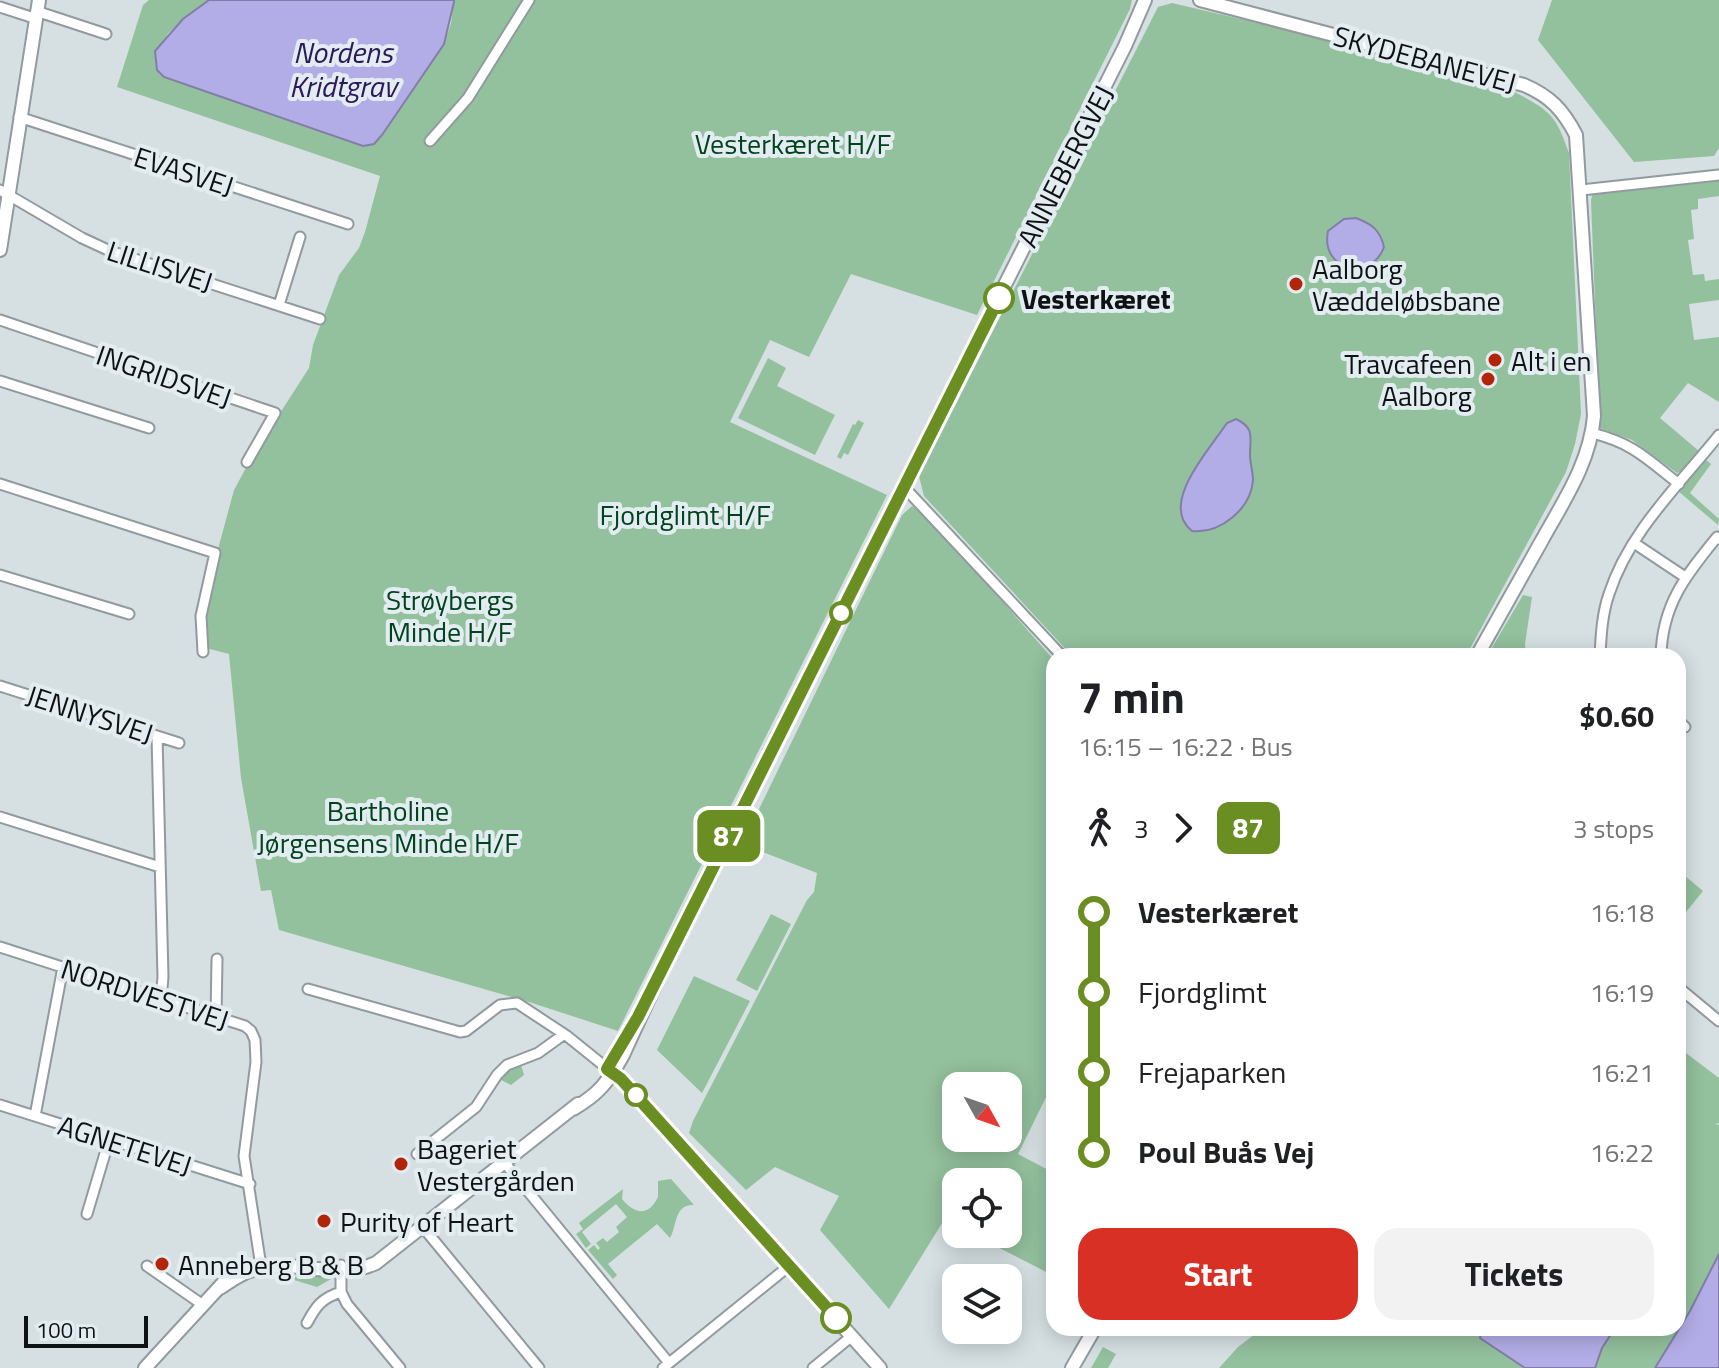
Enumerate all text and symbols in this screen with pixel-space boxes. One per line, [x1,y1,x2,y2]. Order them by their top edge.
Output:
street label: SKYDEBANEVEJ [1329,14,1521,104]
water label: Nordens Kridtgrav [289,29,400,109]
street label: ANNEBERGVEJ [1006,77,1124,255]
park label: Vesterkæret H/F [695,122,891,165]
street label: EVASVEJ [129,135,239,207]
street label: LILLISVEJ [102,229,218,303]
place label: Aalborg Væddeløbsbane [1312,247,1501,322]
marker: Aalborg Væddeløbsbane [1287,275,1305,293]
place label: Vesterkæret [1021,277,1171,320]
marker: Vesterkæret [984,283,1014,313]
street label: INGRIDSVEJ [91,333,237,419]
place label: Alt i en [1511,339,1592,382]
place label: Travcafeen Aalborg [1344,342,1472,417]
marker: Alt i en [1486,351,1504,369]
marker: Travcafeen Aalborg [1479,370,1497,388]
park label: Fjordglimt H/F [599,493,771,536]
park label: Strøybergs Minde H/F [386,578,514,653]
unlabelled marker [830,602,852,624]
text: 7 min [1078,663,1185,730]
street label: JENNYSVEJ [21,673,159,755]
text: $0.60 [1579,693,1654,739]
text: 16:15 – 16:22 · Bus [1078,727,1293,766]
park label: Bartholine Jørgensens Minde H/F [257,789,519,864]
icon: walk [1078,806,1122,850]
icon: forward [1161,806,1205,850]
text: 87 [1233,806,1264,849]
text: 3 [1134,809,1149,848]
text: 3 stops [1573,809,1654,848]
line badge: 87 [693,810,765,862]
text: 87 [713,814,745,857]
text: Vesterkæret [1138,889,1298,935]
text: 16:18 [1590,893,1654,932]
street label: NORDVESTVEJ [56,947,234,1041]
text: Fjordglimt [1138,969,1267,1015]
text: 16:19 [1590,973,1654,1012]
text: Frejaparken [1138,1049,1286,1095]
text: 16:21 [1590,1053,1654,1092]
north arrow [942,1072,1022,1152]
map controls [942,1072,1022,1344]
unlabelled marker [625,1084,647,1106]
street label: AGNETEVEJ [53,1103,197,1187]
place label: Bageriet Vestergården [417,1127,575,1202]
text: Poul Buås Vej [1138,1129,1314,1175]
text: 16:22 [1590,1133,1654,1172]
marker: Bageriet Vestergården [392,1155,410,1173]
button: locate [942,1168,1022,1248]
place label: Purity of Heart [340,1200,514,1243]
marker: Purity of Heart [315,1212,333,1230]
button: Start [1078,1228,1358,1320]
button: Tickets [1374,1228,1654,1320]
place label: Anneberg B & B [178,1243,364,1286]
marker: Anneberg B & B [153,1255,171,1273]
button: layers [942,1264,1022,1344]
unlabelled marker [821,1303,851,1333]
scale bar [24,1312,148,1348]
text: 100 m [36,1313,96,1347]

